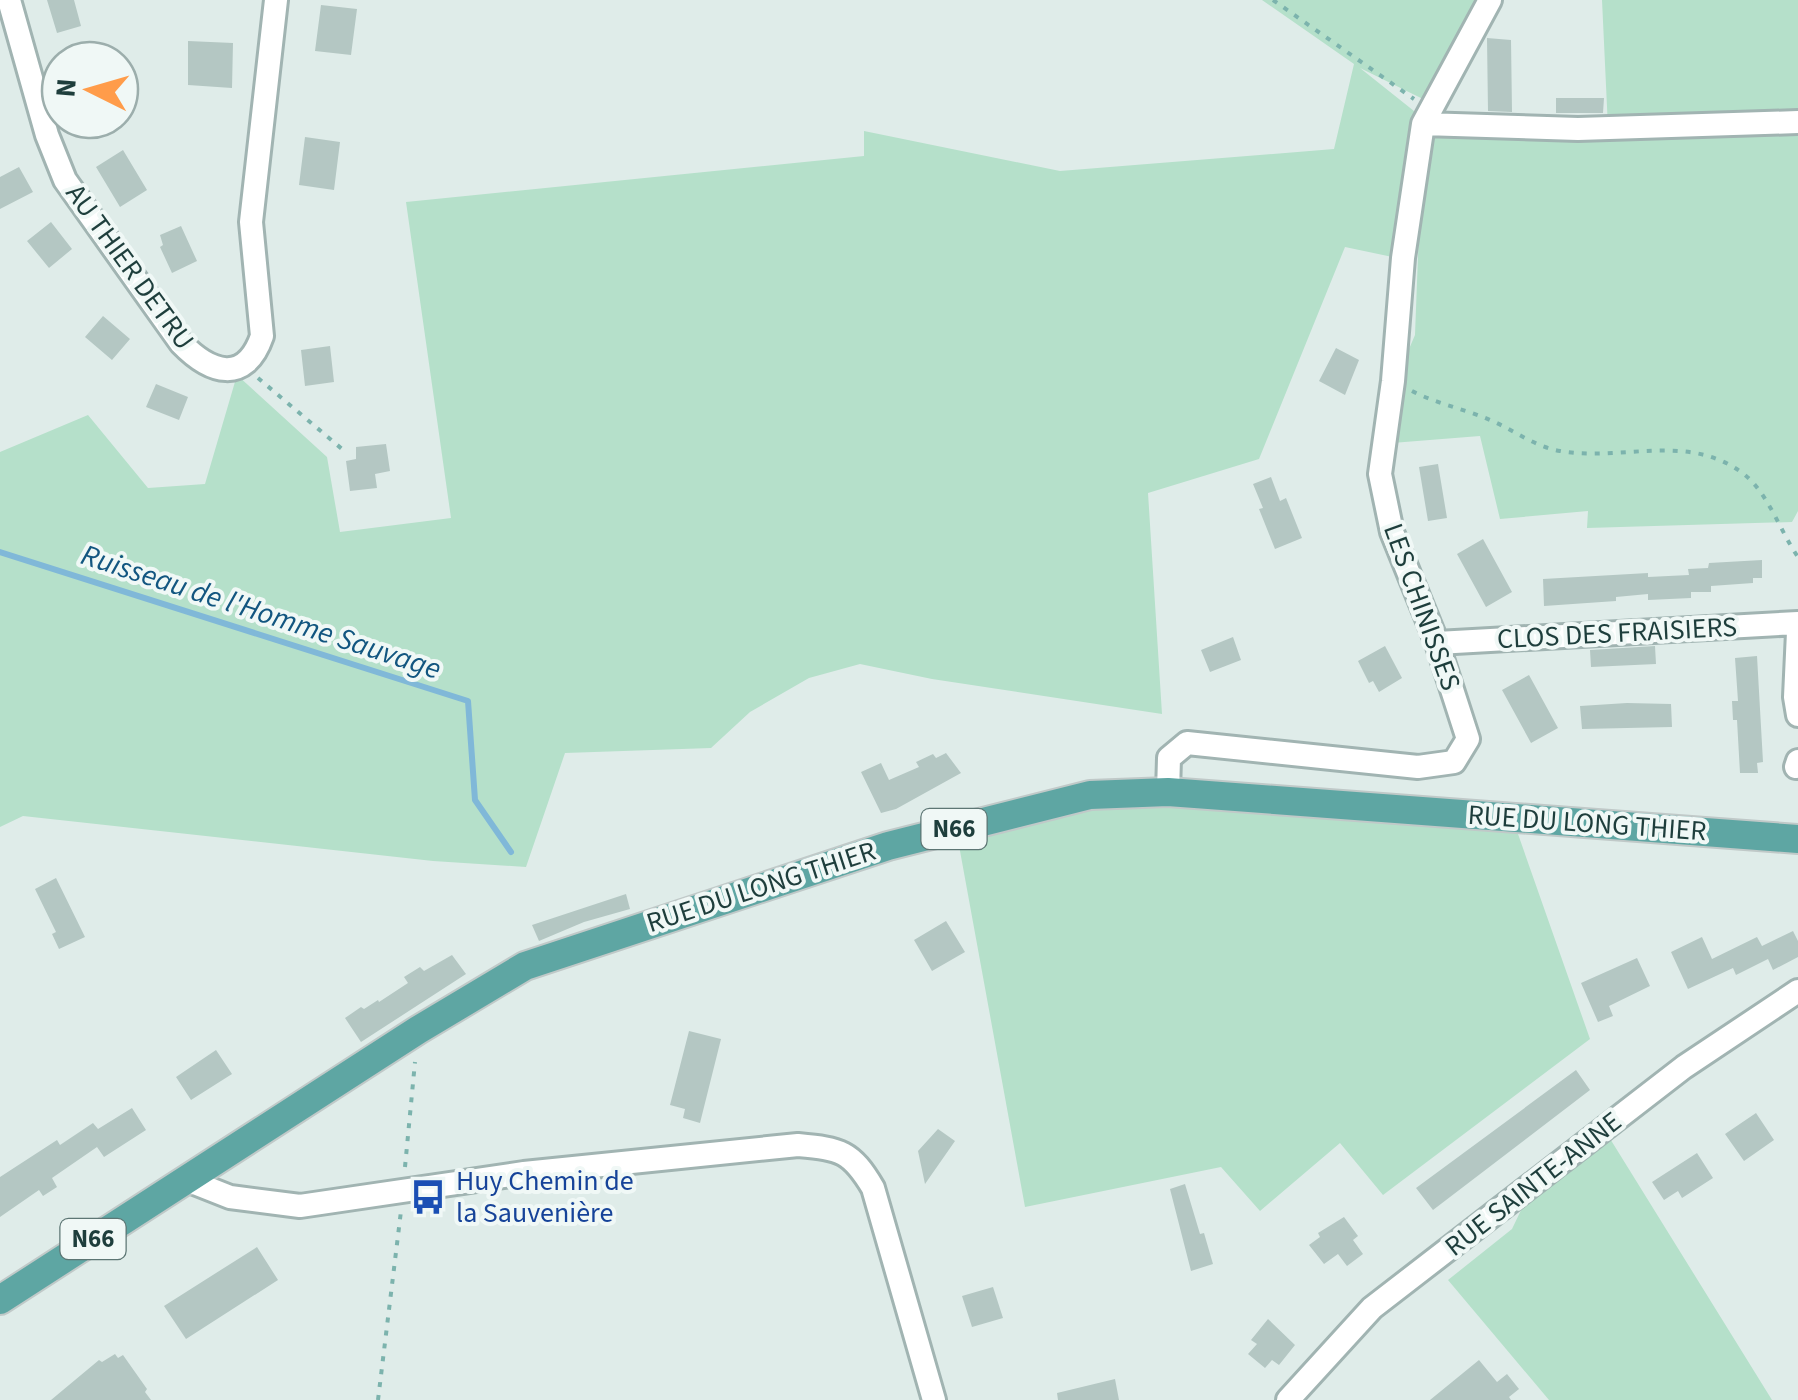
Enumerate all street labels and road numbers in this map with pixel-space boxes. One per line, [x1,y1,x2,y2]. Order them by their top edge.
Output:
street label: AU THIER DETRU [56,176,204,358]
street label: LES CHINISSES [1373,518,1471,696]
street label: CLOS DES FRAISIERS [1496,607,1738,659]
street label: RUE DU LONG THIER [1466,795,1708,851]
road number: N66 [922,809,986,849]
street label: RUE DU LONG THIER [641,831,881,943]
street label: RUE SAINTE-ANNE [1436,1102,1630,1266]
road number: N66 [61,1219,126,1259]

